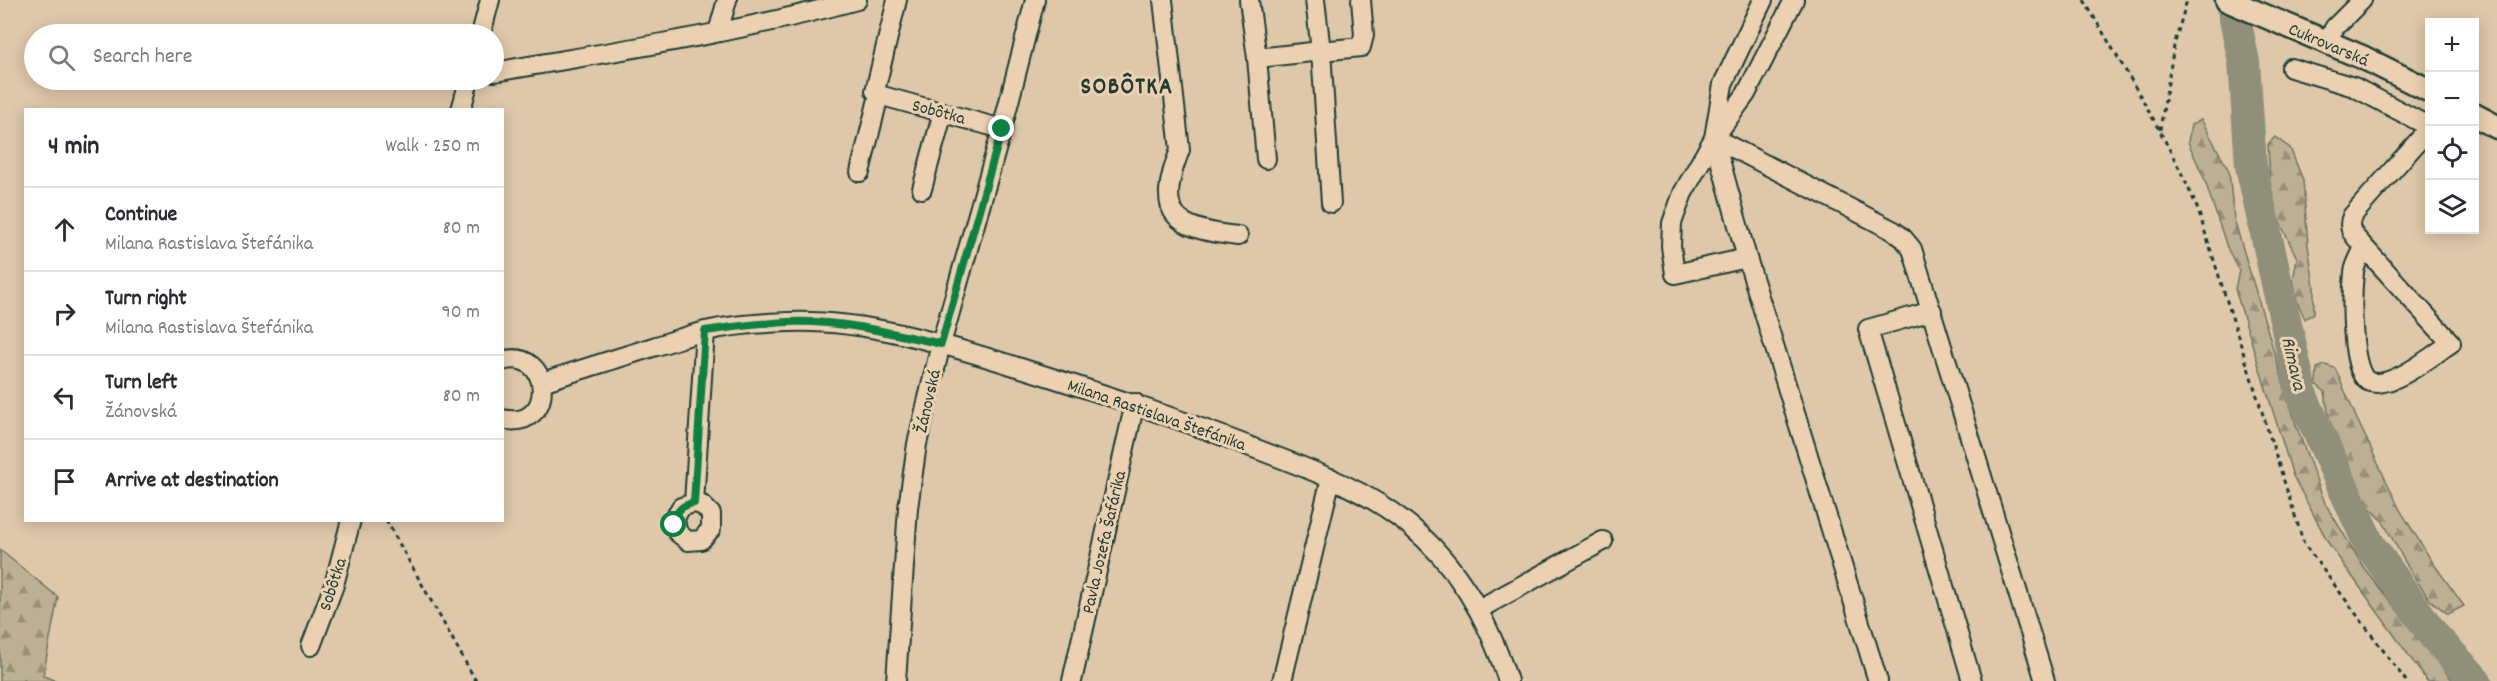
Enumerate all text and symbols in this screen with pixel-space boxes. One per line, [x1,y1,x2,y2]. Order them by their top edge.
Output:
street label: Cukrovarská [2284,18,2372,74]
map controls [2425,18,2479,234]
button: + [2425,18,2479,72]
search box [24,24,504,90]
icon: search [45,41,78,74]
text: Search here [93,42,192,73]
district label: SOBÔTKA [1080,71,1174,105]
button: − [2425,72,2479,126]
street label: Sobôtka [909,94,968,133]
route end [988,115,1014,141]
button: locate [2425,126,2479,180]
text: 4 min [48,129,99,166]
text: Walk · 250 m [385,133,480,161]
button: layers [2425,180,2479,234]
text: Continue [105,200,177,231]
icon: ahead [48,213,81,246]
text: 80 m [443,215,480,243]
text: Milana Rastislava Štefánika [105,231,313,259]
text: Turn right [105,284,187,315]
icon: right [48,297,81,330]
text: 90 m [442,299,480,327]
text: Milana Rastislava Štefánika [105,315,313,343]
water label: Rimava [2272,334,2312,395]
street label: Žánovská [910,367,949,436]
text: Turn left [105,368,177,399]
street label: Milana Rastislava Štefánika [1064,374,1249,459]
icon: left [48,381,81,414]
text: 80 m [443,383,480,411]
text: Žánovská [105,399,177,427]
icon: arrive [48,465,81,498]
text: Arrive at destination [105,466,279,497]
street label: Pavla Jozefa Šafárika [1077,468,1134,617]
route start [660,511,686,537]
street label: Sobôtka [314,555,355,614]

